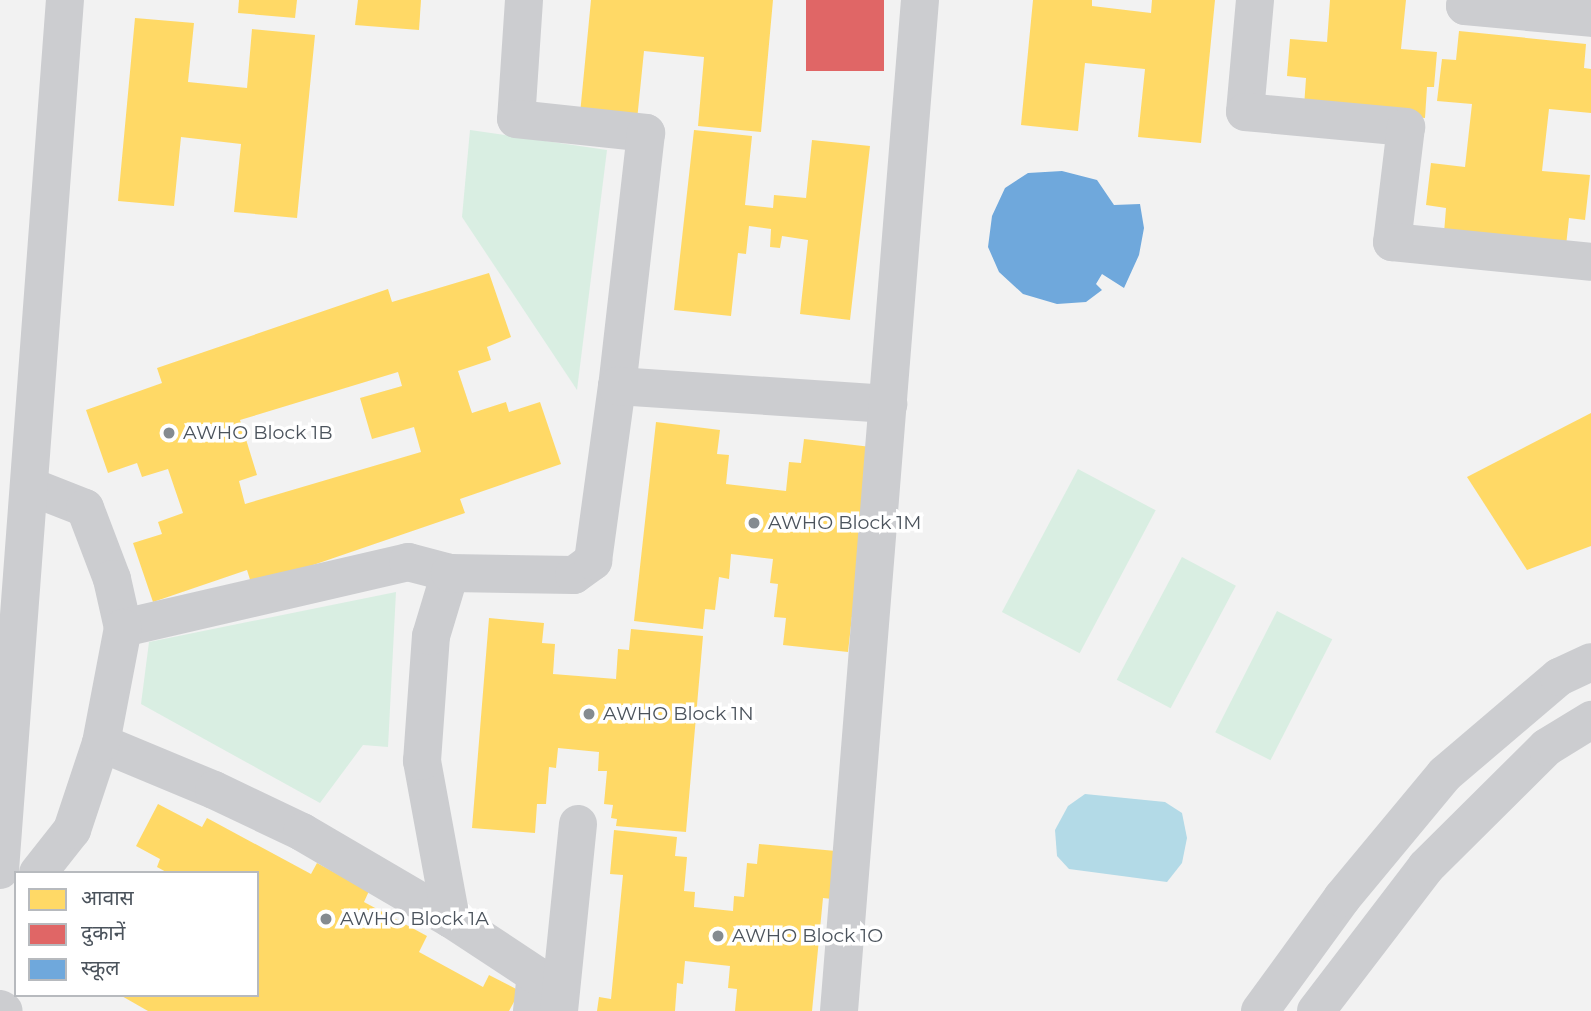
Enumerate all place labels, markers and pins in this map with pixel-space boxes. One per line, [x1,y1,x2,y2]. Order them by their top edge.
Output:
place label: AWHO Block 1B [183,422,333,444]
marker: AWHO Block 1B [161,425,177,441]
place label: AWHO Block 1M [768,512,921,534]
marker: AWHO Block 1M [746,515,762,531]
place label: AWHO Block 1N [603,703,754,725]
marker: AWHO Block 1N [581,706,597,722]
place label: AWHO Block 1A [340,908,489,930]
marker: AWHO Block 1A [318,911,334,927]
place label: AWHO Block 1O [732,925,883,947]
marker: AWHO Block 1O [710,928,726,944]

